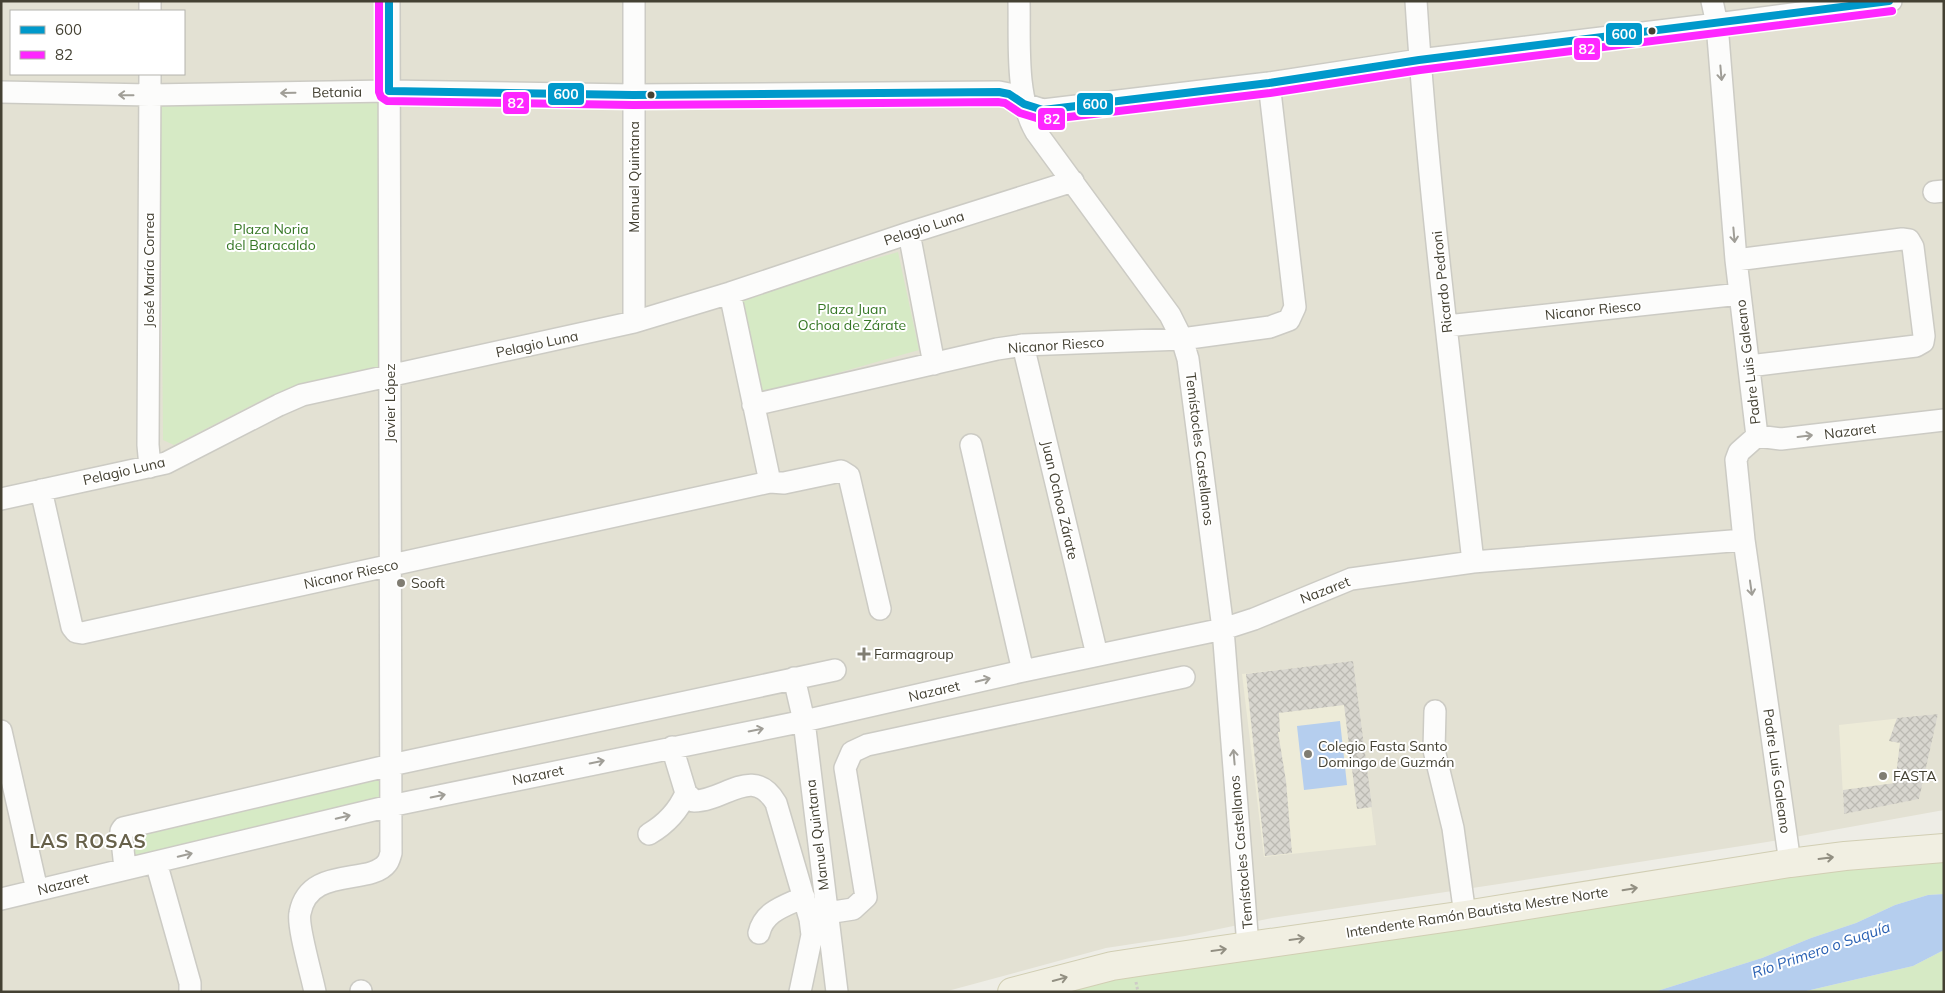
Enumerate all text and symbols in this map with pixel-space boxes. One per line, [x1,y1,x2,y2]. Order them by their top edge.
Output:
legend [10,10,185,75]
text: 600 [55,20,82,39]
line badge: 600 [1605,22,1643,46]
text: 600 [1611,25,1637,43]
unlabelled marker [1647,26,1657,36]
line badge: 82 [1573,37,1601,61]
text: 82 [1579,40,1595,58]
text: 82 [55,45,73,64]
one-way arrow [1716,65,1726,81]
line badge: 600 [547,82,585,106]
street label: Betania [312,83,362,101]
text: 600 [553,85,579,103]
one-way arrow [280,88,296,98]
one-way arrow [118,90,134,99]
unlabelled marker [646,90,656,100]
line badge: 82 [502,91,530,115]
line badge: 600 [1076,92,1114,116]
text: 82 [508,94,524,112]
text: 600 [1082,95,1108,113]
line badge: 82 [1037,107,1066,131]
text: 82 [1044,110,1060,128]
street label: Manuel Quintana [625,121,643,233]
street label: Pelagio Luna [881,207,967,249]
street label: José María Correa [140,213,158,327]
park label: Plaza Noria del Baracaldo [226,220,316,254]
one-way arrow [1730,226,1739,242]
street label: Ricardo Pedroni [1428,230,1456,334]
street label: Nicanor Riesco [1544,296,1642,324]
street label: Padre Luis Galeano [1731,299,1765,425]
park label: Plaza Juan Ochoa de Zárate [798,300,906,334]
street label: Pelagio Luna [494,326,580,362]
street label: Nicanor Riesco [1007,333,1105,357]
street label: Javier López [381,364,399,442]
street label: Temístocles Castellanos [1182,371,1218,527]
street label: Nazaret [1823,419,1877,443]
one-way arrow [1797,431,1813,441]
street label: Juan Ochoa Zárate [1038,439,1082,561]
street label: Pelagio Luna [81,453,167,489]
street label: Nicanor Riesco [302,555,400,593]
street label: Nazaret [1298,572,1353,608]
place label: Sooft [411,574,445,592]
marker: Sooft [395,577,407,589]
one-way arrow [1746,580,1756,596]
place label: Farmagroup [874,645,954,663]
marker: Farmagroup [858,648,870,660]
one-way arrow [975,675,991,684]
street label: Nazaret [907,676,961,706]
street label: Padre Luis Galeano [1759,708,1795,834]
one-way arrow [748,725,764,735]
place label: Colegio Fasta Santo Domingo de Guzmán [1318,737,1455,771]
marker: Colegio Fasta Santo Domingo de Guzmán [1302,748,1314,760]
one-way arrow [1229,750,1238,766]
one-way arrow [589,757,605,767]
street label: Nazaret [511,761,565,789]
place label: FASTA [1893,767,1937,785]
marker: FASTA [1877,770,1889,782]
street label: Temístocles Castellanos [1225,774,1257,930]
street label: Manuel Quintana [801,779,833,891]
one-way arrow [429,791,445,800]
one-way arrow [334,812,350,821]
district label: LAS ROSAS [29,829,147,853]
one-way arrow [176,850,192,859]
one-way arrow [1817,853,1833,863]
street label: Nazaret [36,869,90,899]
street label: Intendente Ramón Bautista Mestre Norte [1345,882,1609,942]
one-way arrow [1622,883,1638,893]
water label: Río Primero o Suquía [1749,917,1892,982]
one-way arrow [1288,934,1304,944]
one-way arrow [1211,945,1227,955]
one-way arrow [1051,974,1067,984]

